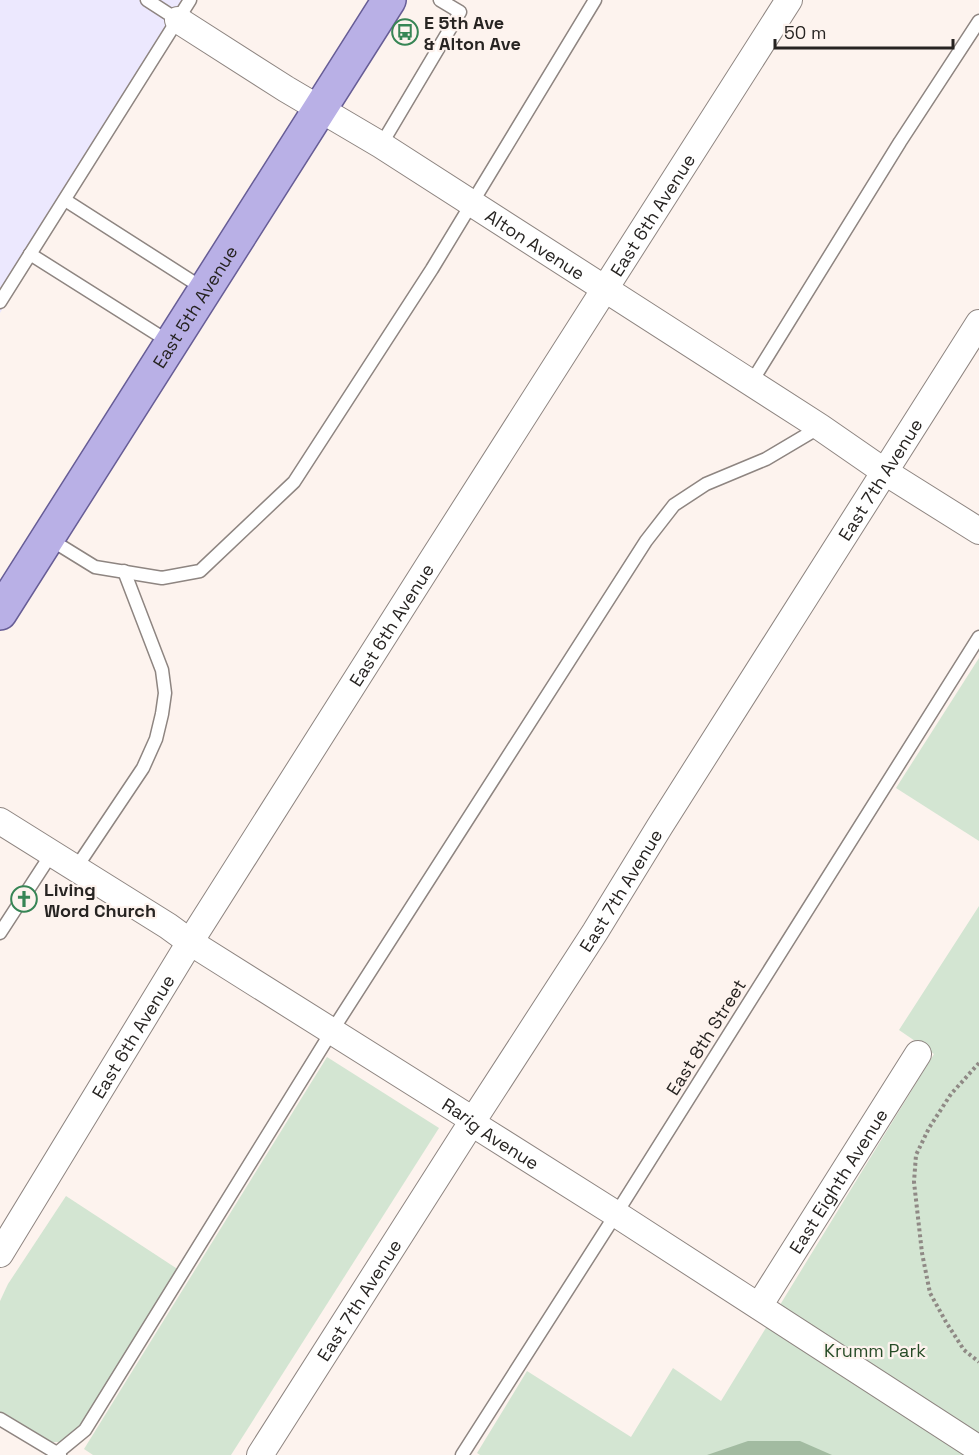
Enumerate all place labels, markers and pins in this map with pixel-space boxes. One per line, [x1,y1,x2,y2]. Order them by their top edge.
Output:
place label: E 5th Ave & Alton Ave [424,11,521,55]
bus stop icon: E 5th Ave & Alton Ave [390,17,420,47]
place label: Living Word Church [44,878,156,922]
church icon: Living Word Church [9,884,39,914]

